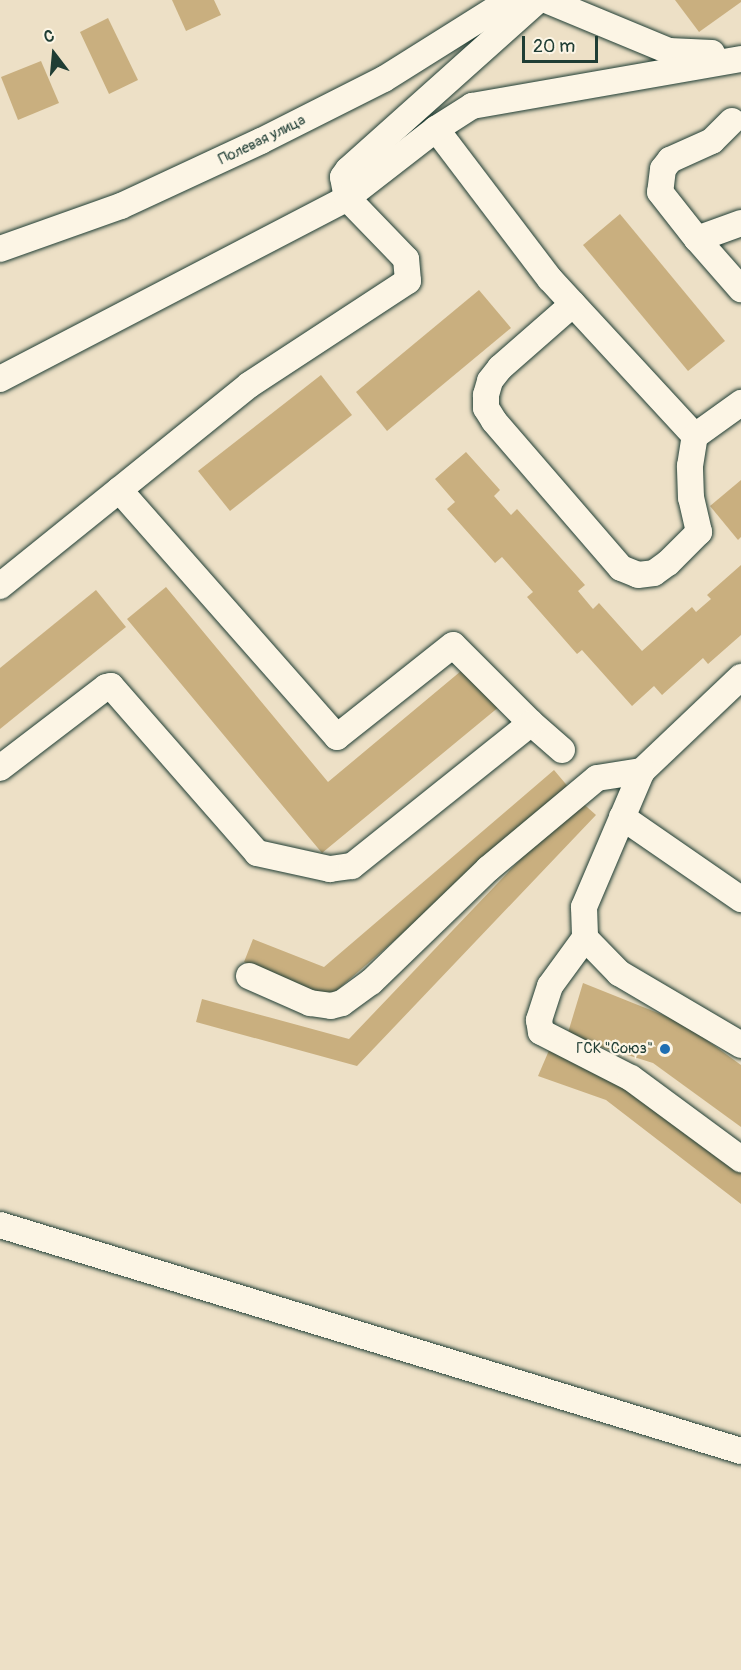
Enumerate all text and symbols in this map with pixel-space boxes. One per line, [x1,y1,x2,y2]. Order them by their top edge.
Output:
north arrow [24,24,84,84]
scale bar [525,24,602,62]
text: С [42,26,57,48]
text: 20 m [533,35,575,58]
street label: Полевая улица [216,111,308,169]
place label: ГСК "Союз" [576,1040,653,1058]
marker: ГСК "Союз" [658,1042,672,1056]

